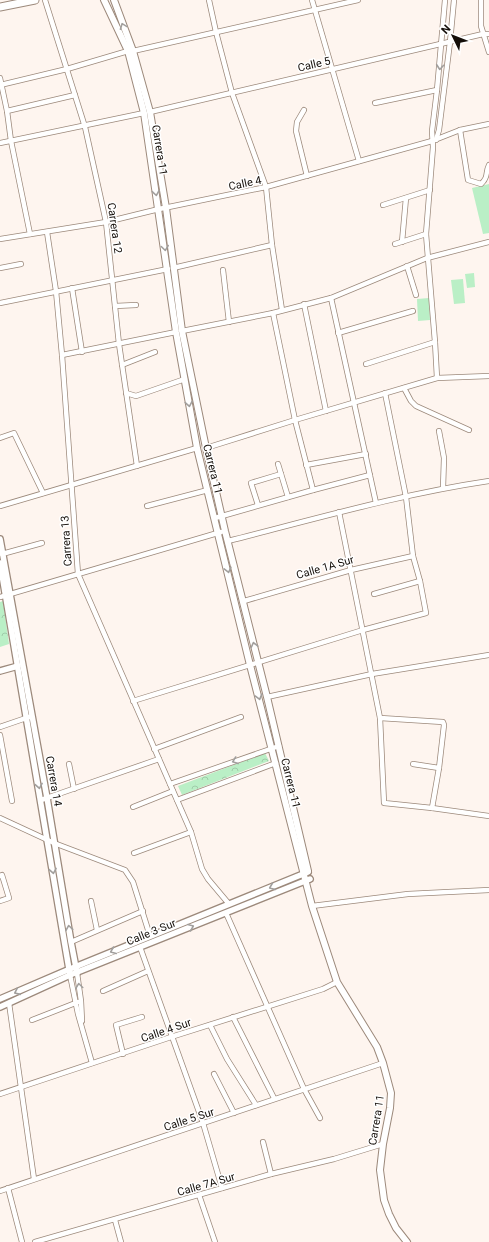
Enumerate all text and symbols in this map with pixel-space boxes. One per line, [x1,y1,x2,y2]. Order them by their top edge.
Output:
north arrow [433,16,473,56]
one-way arrow [120,22,128,29]
text: N [439,22,454,37]
street label: Calle 5 [296,54,332,75]
one-way arrow [435,64,444,70]
street label: Carrera 11 [149,124,170,176]
street label: Calle 4 [227,174,263,193]
one-way arrow [151,190,160,196]
street label: Carrera 12 [105,202,124,254]
one-way arrow [160,245,168,251]
one-way arrow [184,401,193,407]
street label: Carrera 11 [200,443,225,495]
street label: Carrera 13 [58,515,75,567]
street label: Calle 1A Sur [295,553,356,582]
one-way arrow [223,567,231,574]
one-way arrow [251,641,259,648]
one-way arrow [254,693,262,700]
street label: Carrera 14 [43,755,64,807]
one-way arrow [232,756,239,764]
street label: Carrera 11 [278,757,303,809]
one-way arrow [34,783,42,789]
one-way arrow [48,868,56,874]
one-way arrow [268,882,275,890]
street label: Calle 3 Sur [125,917,178,948]
one-way arrow [188,923,195,931]
one-way arrow [65,925,73,931]
one-way arrow [109,947,116,955]
one-way arrow [75,983,84,989]
one-way arrow [14,987,22,995]
street label: Calle 4 Sur [139,1016,193,1045]
street label: Carrera 11 [366,1094,387,1146]
street label: Calle 5 Sur [162,1105,216,1134]
street label: Calle 7A Sur [176,1170,237,1199]

